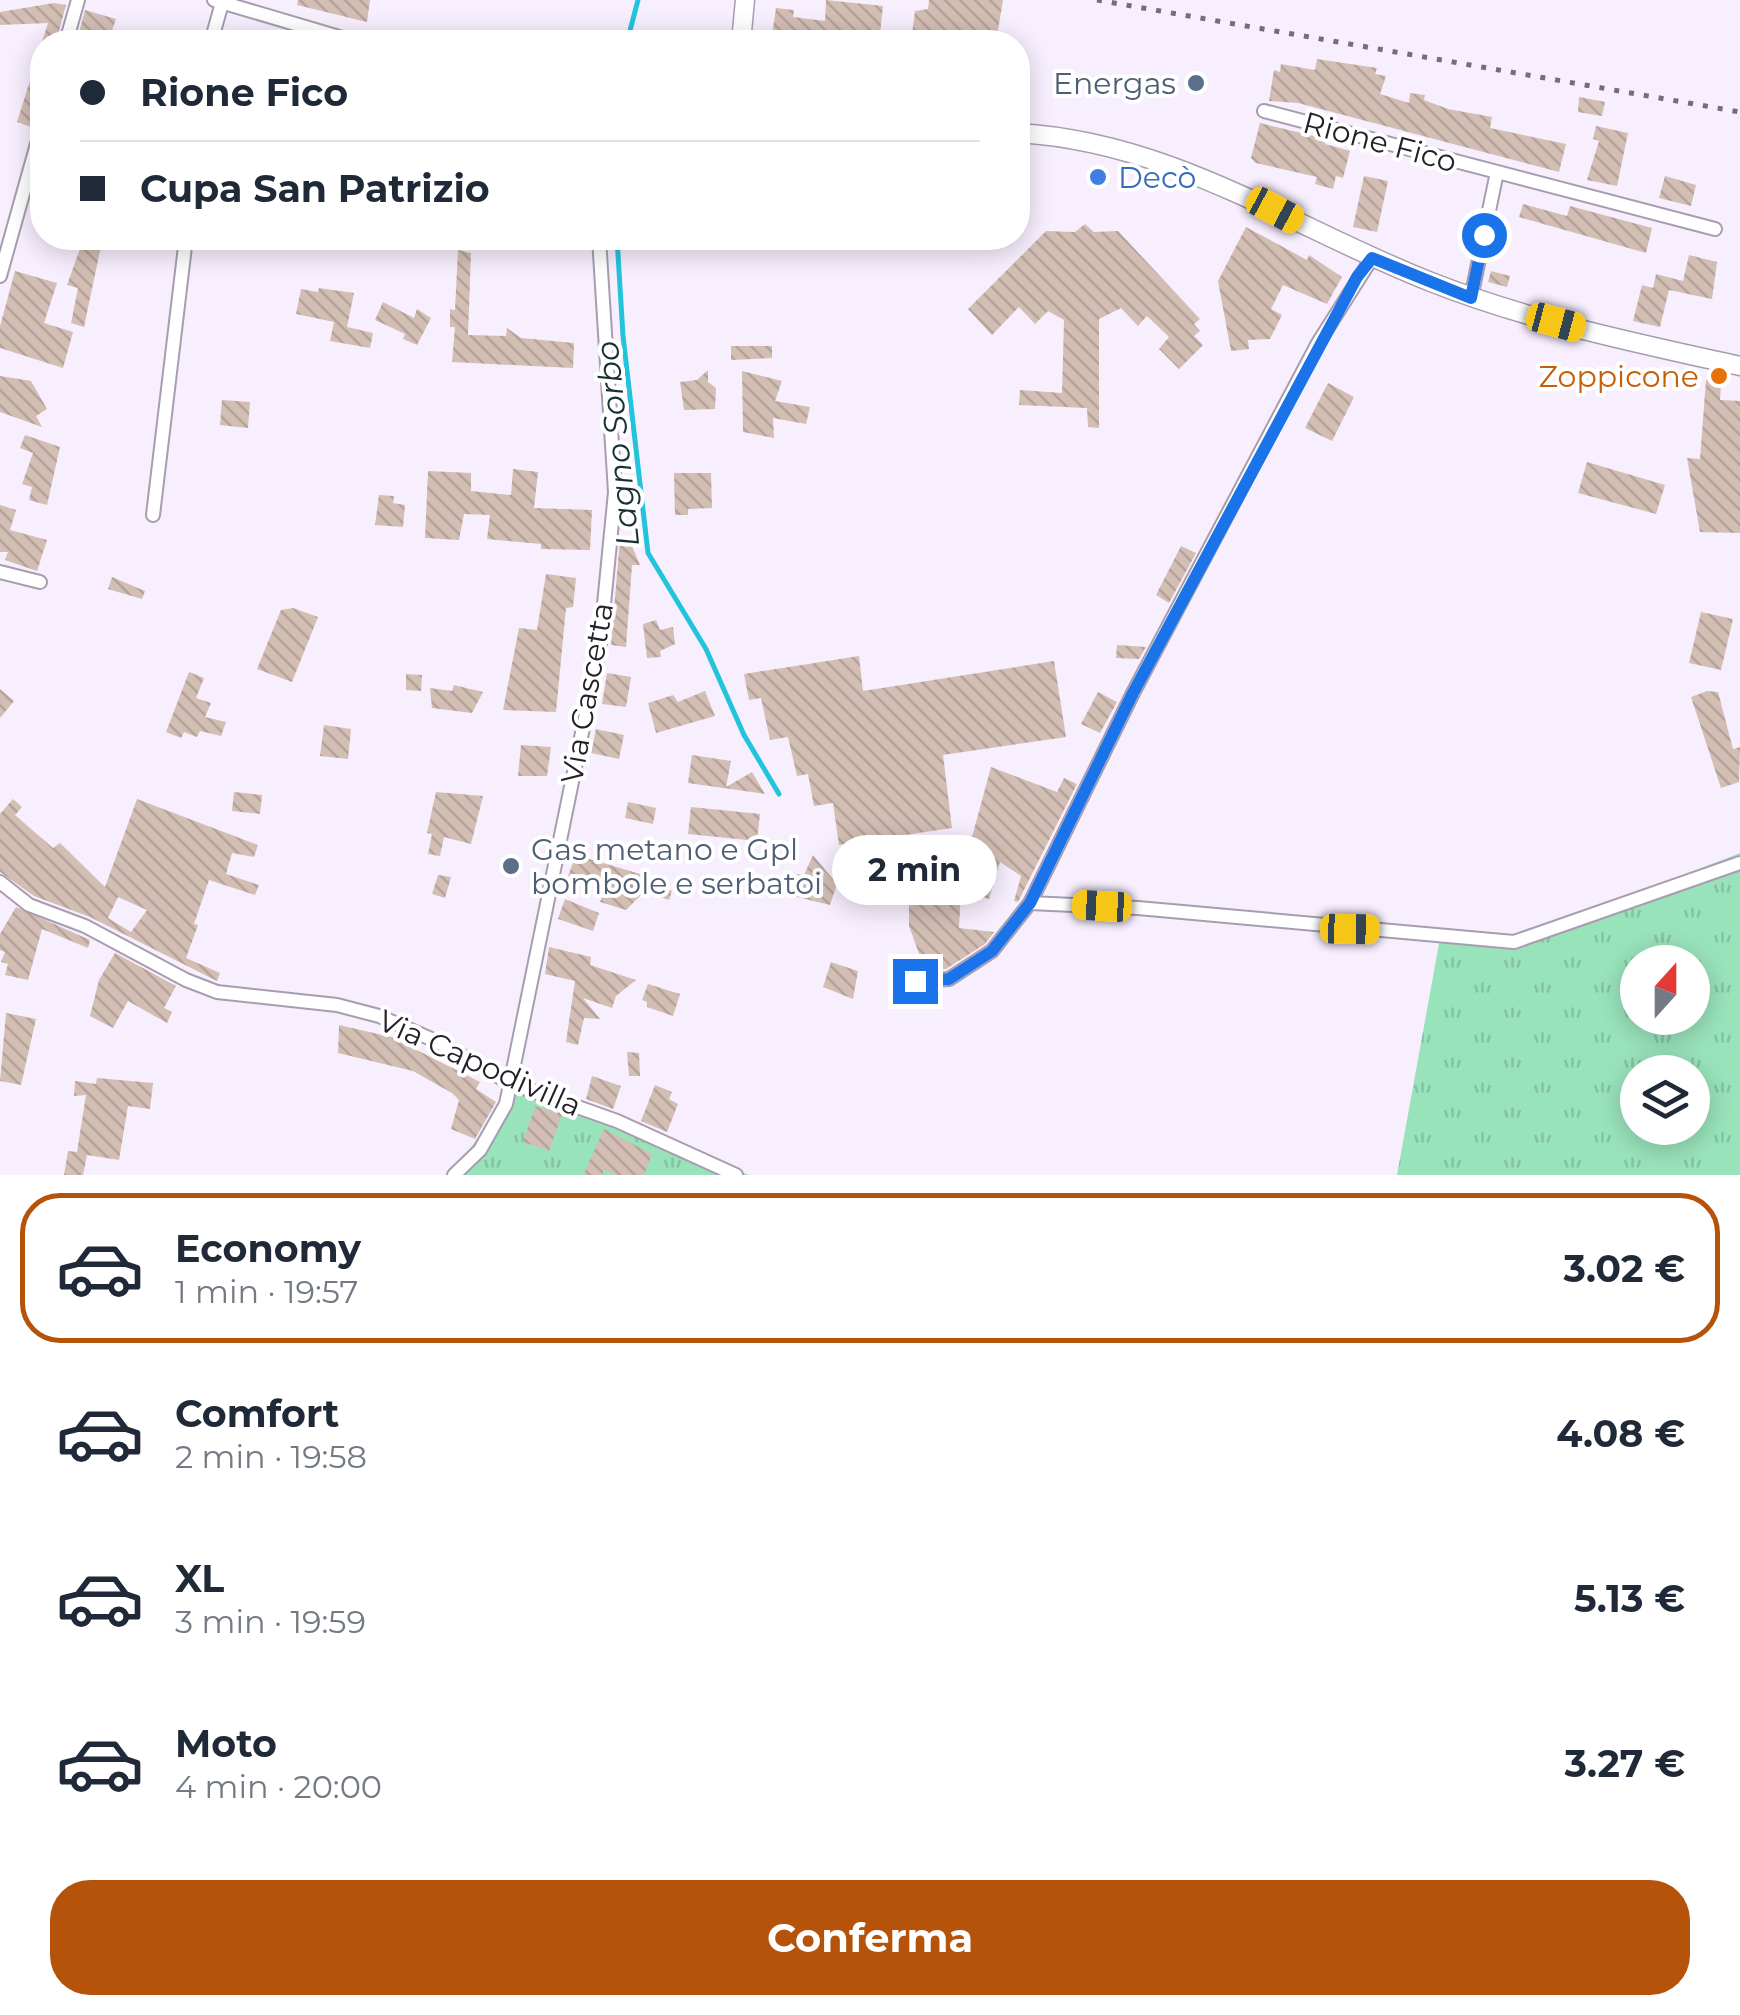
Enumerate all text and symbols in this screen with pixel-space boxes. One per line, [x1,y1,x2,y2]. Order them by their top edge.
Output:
place label: Energas [1053,65,1176,102]
text: Rione Fico [140,69,348,116]
marker: Energas [1185,72,1207,94]
street label: Rione Fico [1299,104,1461,180]
place label: Decò [1118,159,1196,196]
text: Cupa San Patrizio [140,165,490,212]
marker: Decò [1087,166,1109,188]
car [1241,183,1309,237]
route start [1462,213,1507,258]
car [1523,300,1589,344]
water label: Lagno Sorbo [587,339,647,549]
place label: Zoppicone [1539,358,1699,395]
marker: Zoppicone [1708,365,1730,387]
street label: Via Cascetta [553,600,621,786]
place label: Gas metano e Gpl bombole e serbatoi [531,831,822,902]
callout: 2 min [832,836,998,906]
text: 2 min [868,850,961,889]
marker: Gas metano e Gpl bombole e serbatoi [500,855,522,877]
car [1071,889,1133,923]
car [1320,913,1380,945]
north arrow [1620,945,1710,1035]
map controls [1620,945,1710,1145]
route end [893,959,938,1004]
street label: Via Capodivilla [373,1002,587,1124]
button: layers [1620,1055,1710,1145]
icon: car [55,1223,145,1313]
text: Economy [175,1225,361,1272]
text: 3.02 € [1563,1245,1685,1292]
text: 1 min · 19:57 [175,1272,358,1311]
icon: car [55,1388,145,1478]
text: Comfort [175,1390,339,1437]
text: 4.08 € [1556,1410,1685,1457]
text: 2 min · 19:58 [175,1437,367,1476]
icon: car [55,1553,145,1643]
text: XL [175,1555,224,1602]
text: 5.13 € [1574,1575,1685,1622]
text: 3 min · 19:59 [175,1602,366,1641]
icon: car [55,1718,145,1808]
text: Moto [175,1720,277,1767]
text: 3.27 € [1565,1740,1685,1787]
text: 4 min · 20:00 [175,1767,382,1806]
button: Conferma [50,1880,1690,1995]

